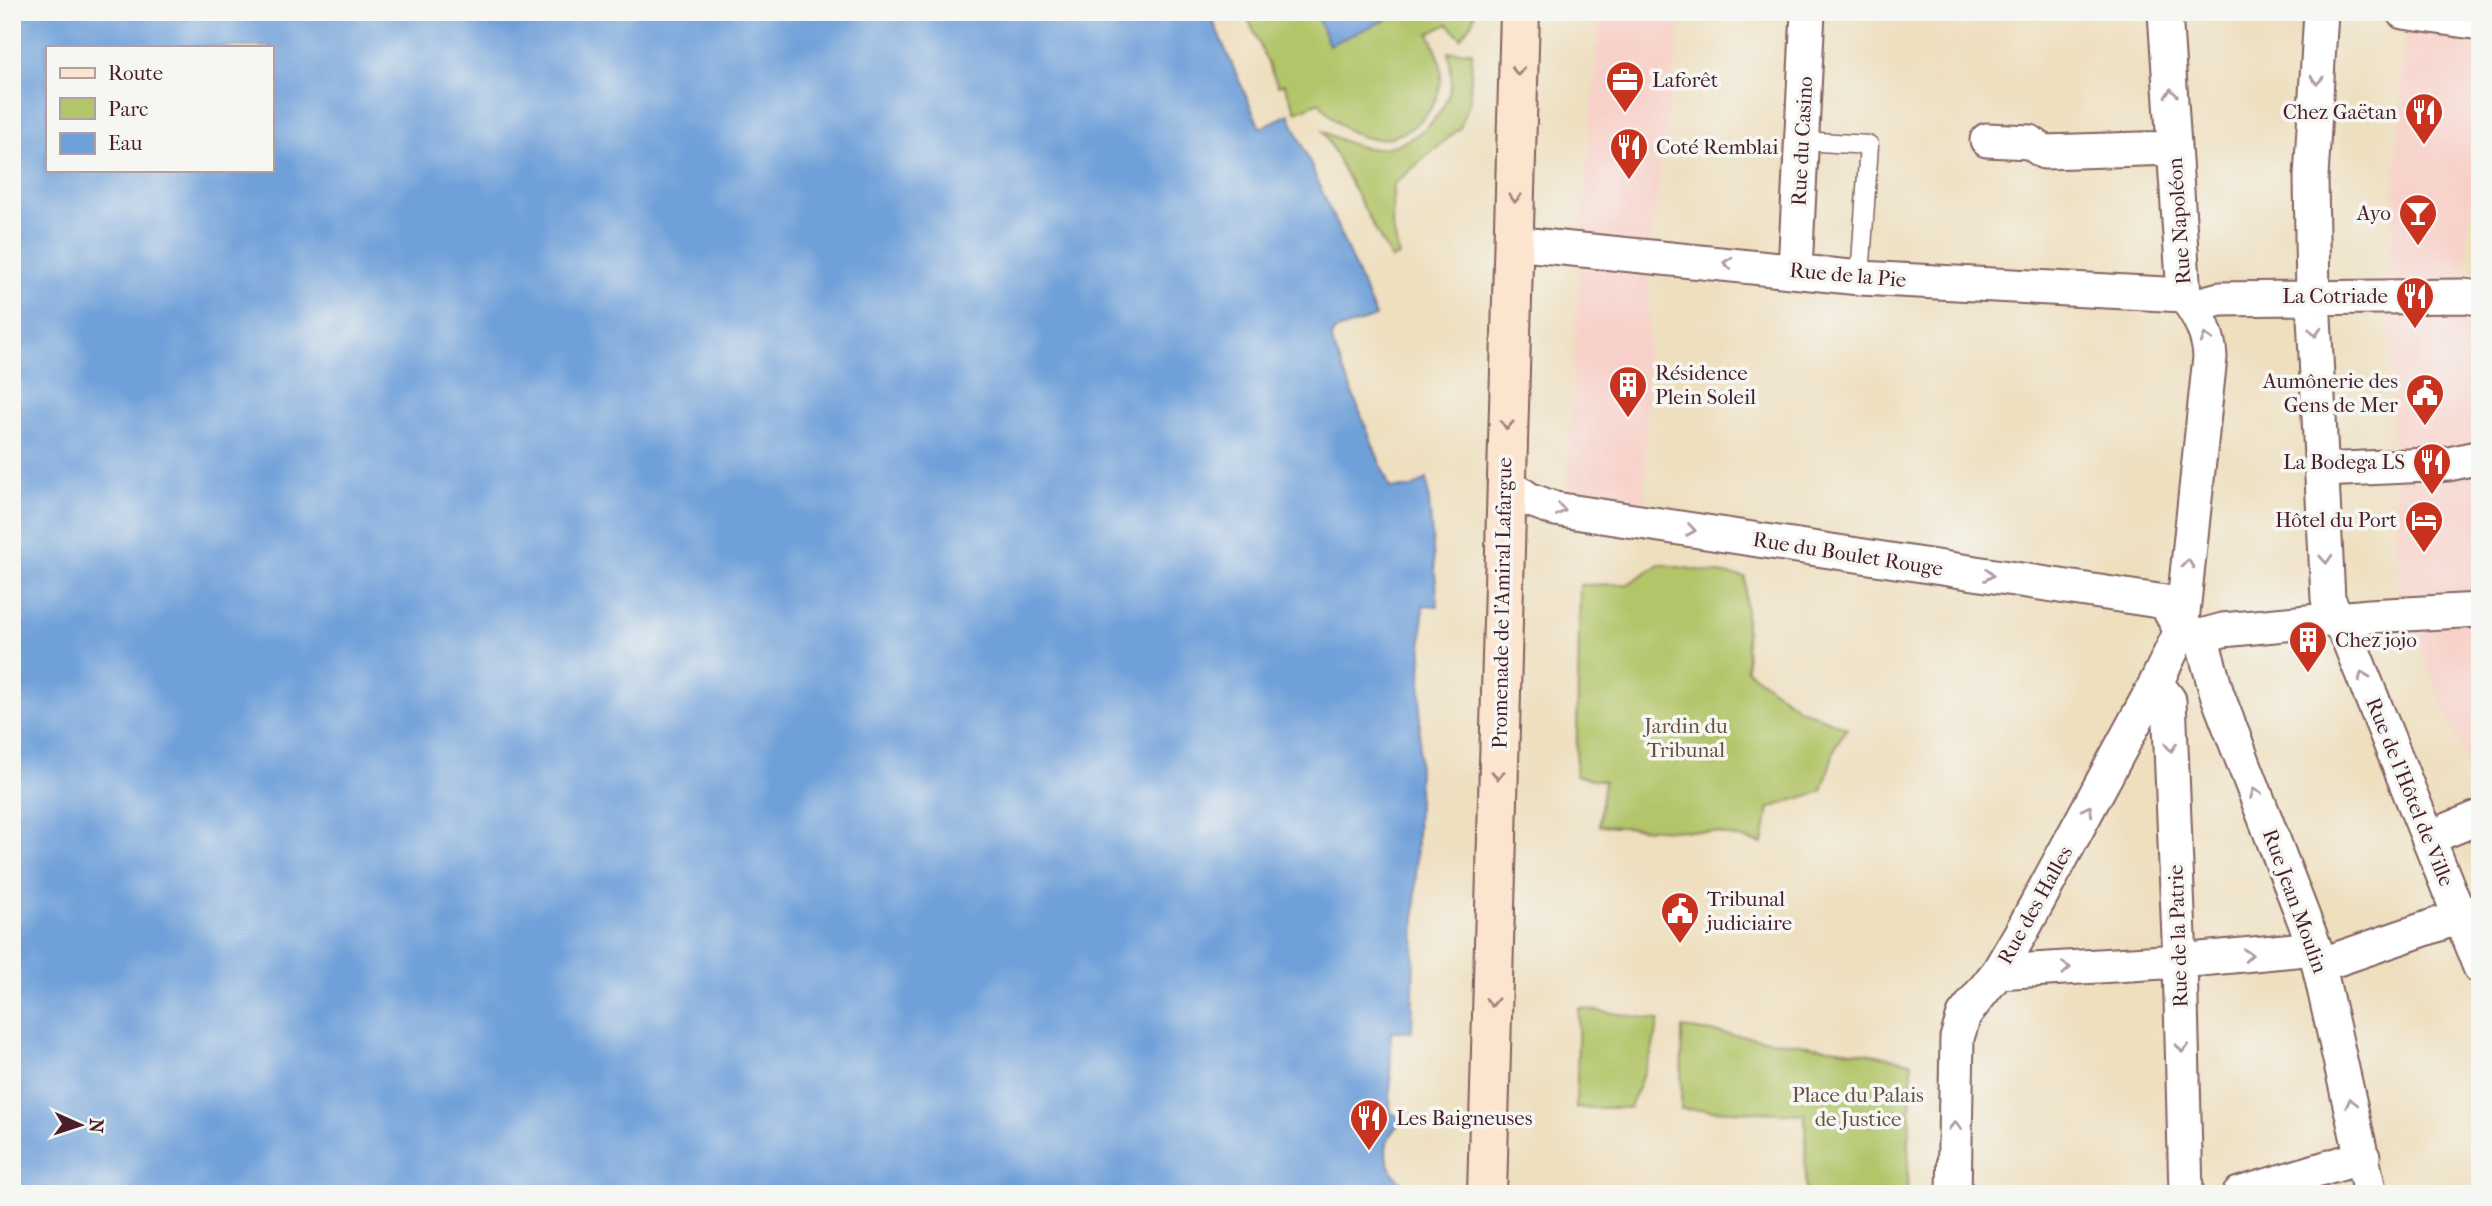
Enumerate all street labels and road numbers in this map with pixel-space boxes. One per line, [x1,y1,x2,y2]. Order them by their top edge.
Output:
street label: Rue du Casino [1787,76,1817,206]
street label: Rue Napoléon [2163,157,2195,285]
street label: Rue de la Pie [1789,258,1907,292]
street label: Promenade de l'Amiral Lafargue [1487,457,1517,749]
street label: Rue du Boulet Rouge [1751,527,1945,581]
street label: Rue de l'Hôtel de Ville [2361,694,2459,890]
street label: Rue Jean Moulin [2258,826,2332,976]
street label: Rue des Halles [1993,841,2078,968]
street label: Rue de la Patrie [2164,864,2192,1008]

